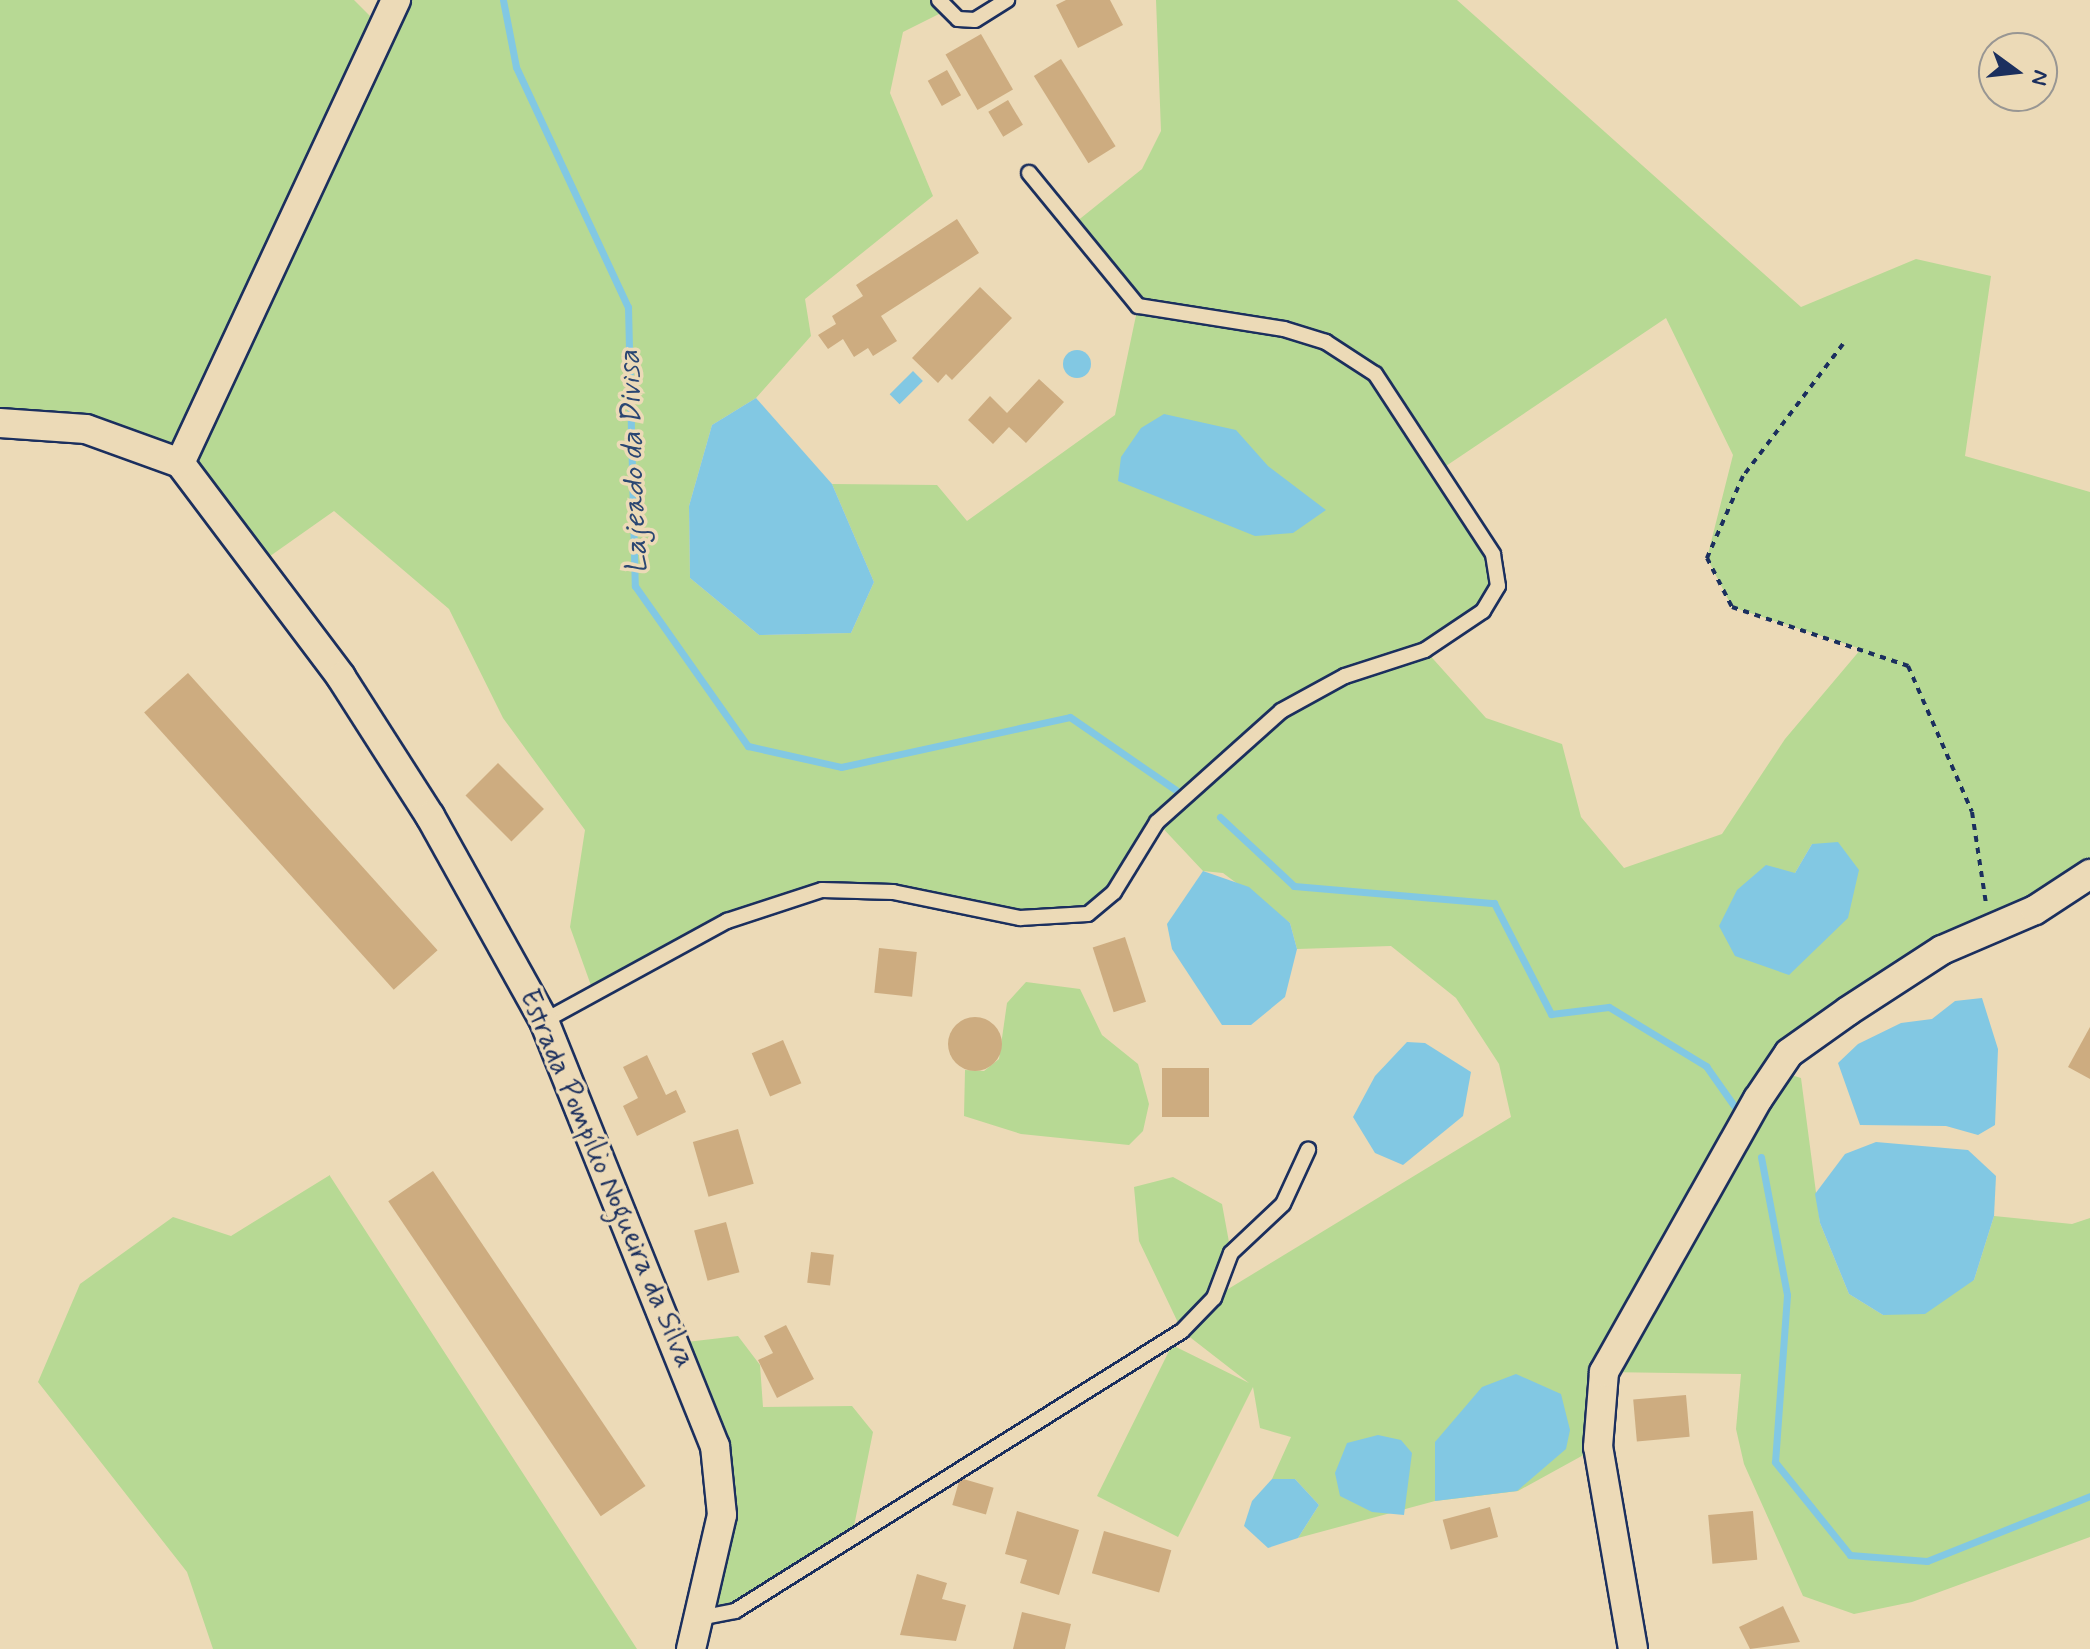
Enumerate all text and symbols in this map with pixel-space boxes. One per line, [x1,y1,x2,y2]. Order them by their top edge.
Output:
north arrow [1978,32,2058,112]
text: N [2024,67,2055,88]
water label: Lajeado da Divisa [612,347,656,577]
street label: Estrada Pompílio Nogueira da Silva [513,989,699,1369]

